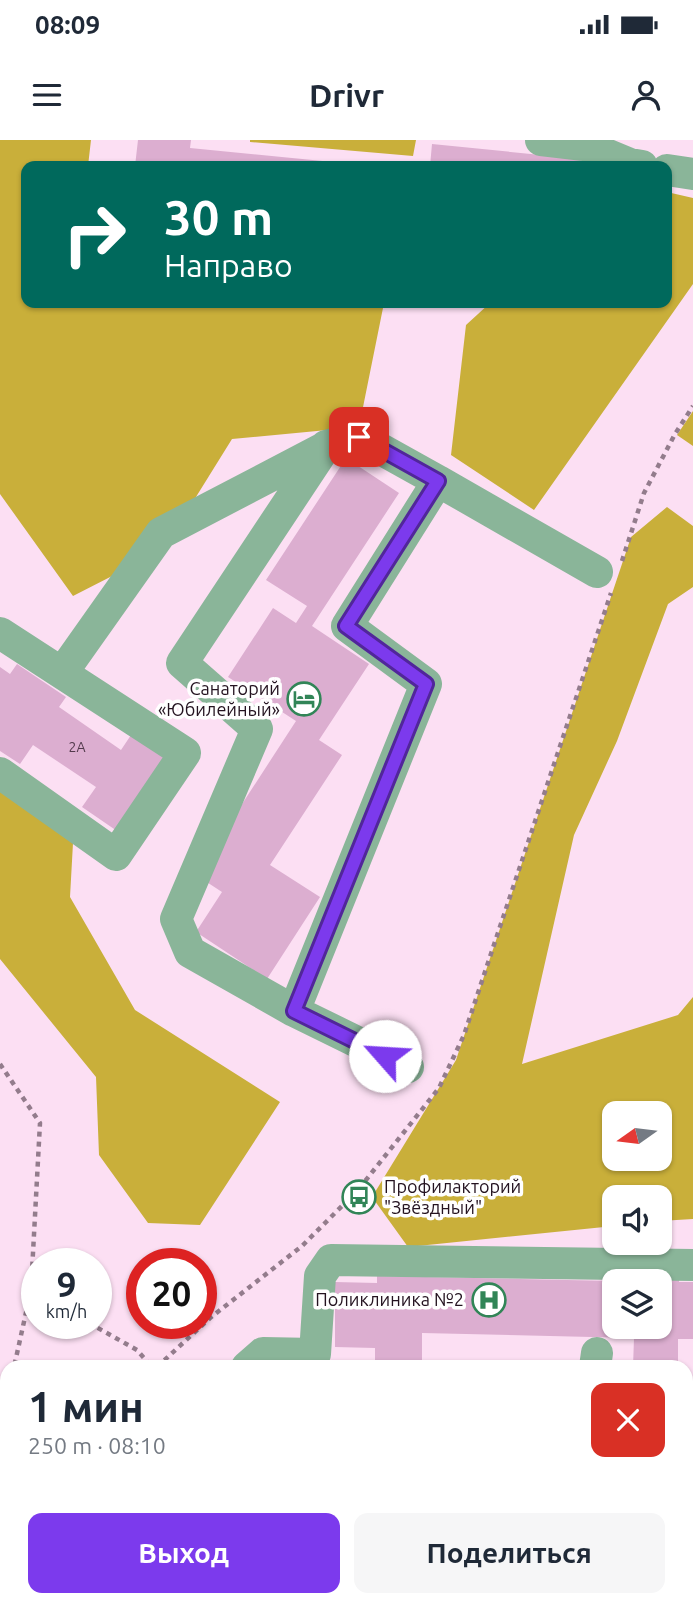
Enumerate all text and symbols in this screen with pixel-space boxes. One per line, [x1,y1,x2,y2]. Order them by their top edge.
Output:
text: 08:09 [35,10,100,39]
icon: menu [28,76,66,114]
icon: person [627,76,665,114]
text: Drivr [309,77,384,113]
icon: right [49,189,140,280]
text: 30 m [164,189,273,244]
text: Направо [164,247,293,283]
pin [329,407,389,467]
icon: arrive [340,418,378,456]
place label: Санаторий «Юбилейный» [158,678,280,719]
hotel icon: Санаторий «Юбилейный» [285,680,323,718]
house number: 2А [69,739,86,755]
position arrow [348,1019,422,1093]
north arrow [602,1101,672,1171]
map controls [602,1101,672,1339]
place label: Профилакторий "Звёздный" [384,1176,521,1217]
bus stop icon: Профилакторий "Звёздный" [340,1178,378,1216]
button: sound [602,1185,672,1255]
speed limit sign: 20 [126,1248,217,1339]
text: 9 [57,1264,76,1304]
button: layers [602,1269,672,1339]
hospital icon: Поликлиника №2 [470,1281,508,1319]
place label: Поликлиника №2 [315,1289,464,1309]
text: km/h [46,1301,87,1321]
text: 1 мин [28,1383,144,1430]
button: close [591,1383,665,1457]
text: 250 m · 08:10 [28,1433,166,1458]
button: Выход [28,1513,340,1593]
button: Поделиться [354,1513,665,1593]

